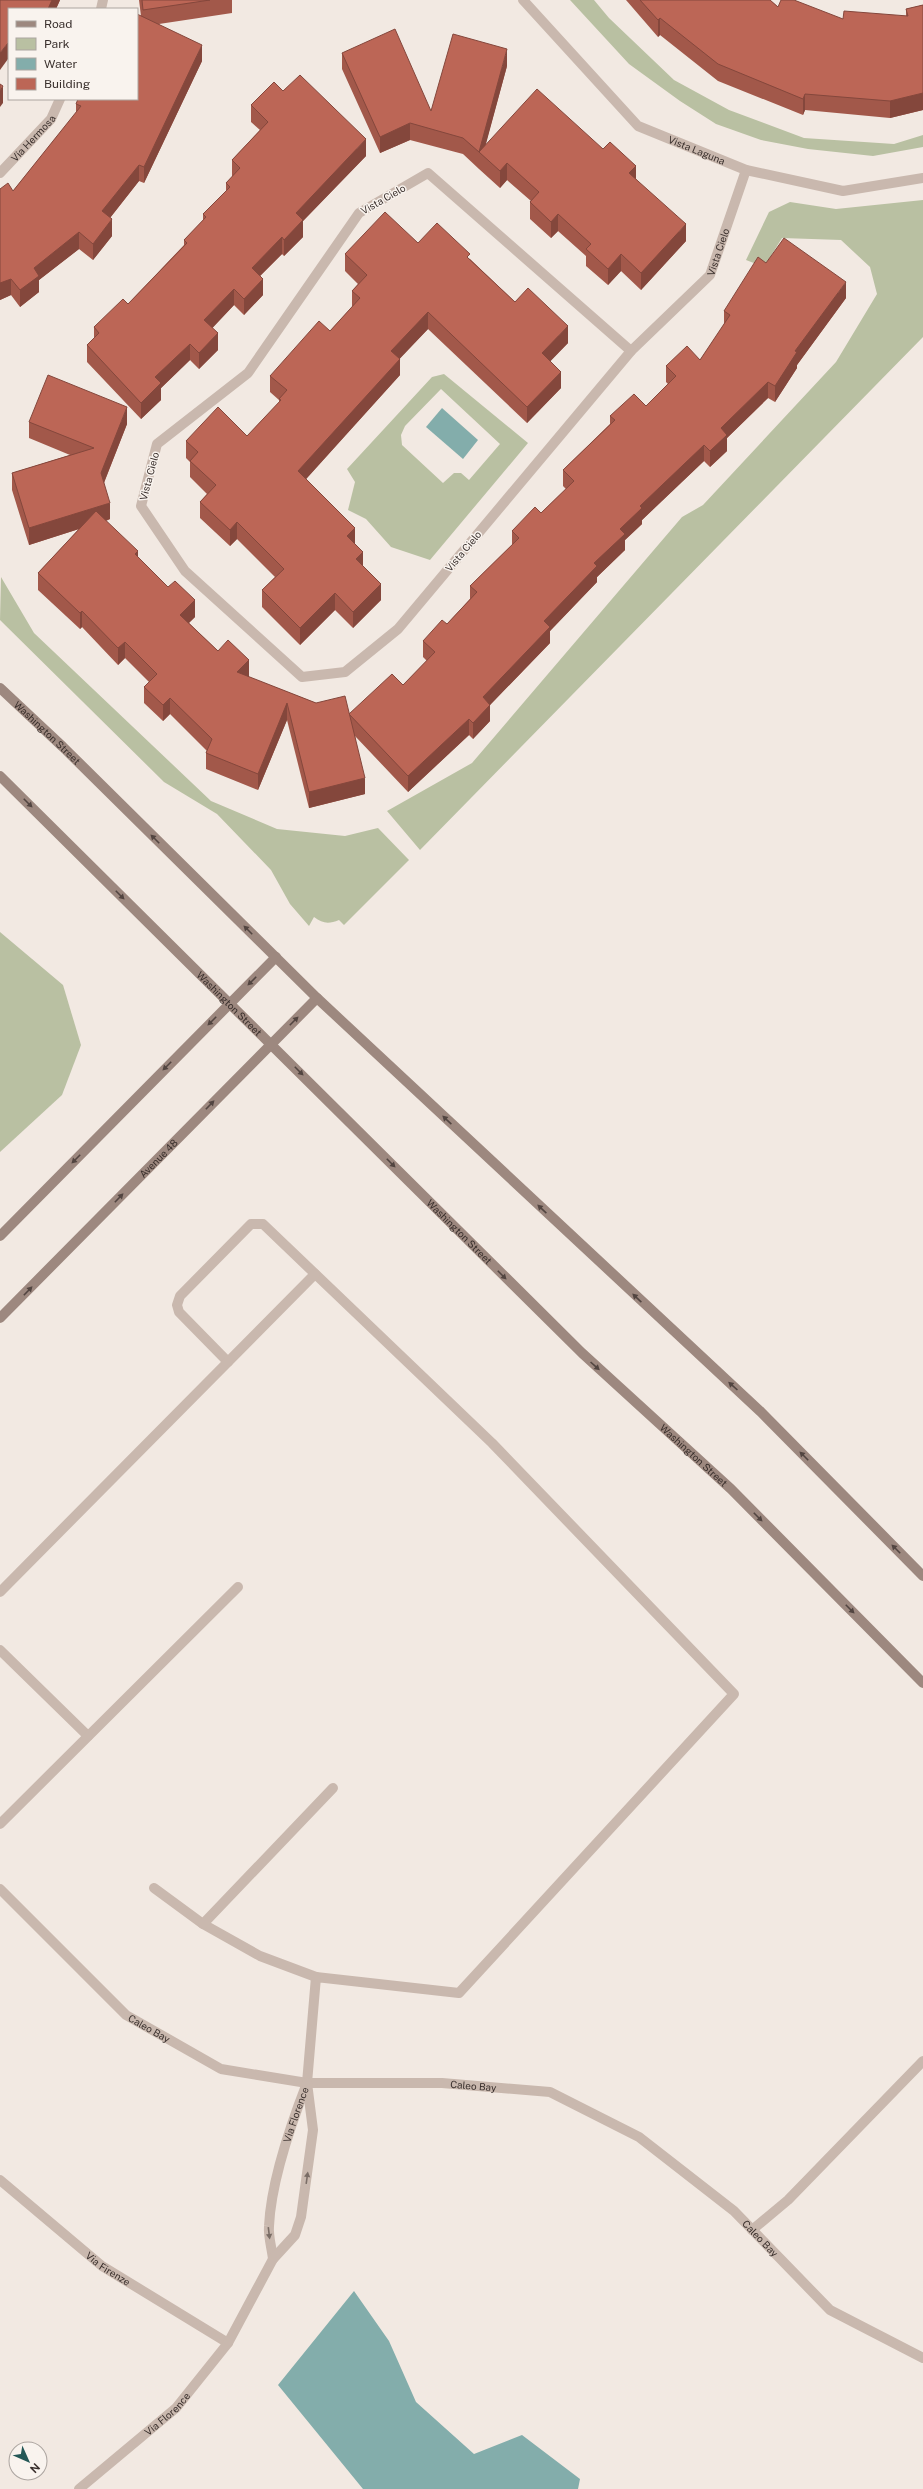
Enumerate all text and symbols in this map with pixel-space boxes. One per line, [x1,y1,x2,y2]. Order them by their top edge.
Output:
legend [8,8,138,100]
text: Road [44,17,72,31]
text: Park [44,37,70,51]
text: Water [44,57,78,71]
text: Building [44,77,90,91]
street label: Via Hermosa [8,113,58,164]
street label: Vista Laguna [666,133,727,167]
street label: Vista Cielo [359,181,408,217]
street label: Vista Cielo [704,226,732,277]
street label: Vista Cielo [137,450,161,501]
street label: Vista Cielo [443,528,484,574]
street label: Washington Street [12,698,83,767]
one-way arrow [23,799,33,808]
one-way arrow [150,834,160,844]
one-way arrow [115,890,125,900]
one-way arrow [243,925,253,935]
street label: Washington Street [194,969,265,1038]
one-way arrow [247,976,257,986]
one-way arrow [207,1016,217,1026]
one-way arrow [289,1016,299,1026]
one-way arrow [162,1061,172,1071]
one-way arrow [294,1066,304,1076]
one-way arrow [205,1100,215,1110]
one-way arrow [442,1116,452,1125]
street label: Avenue 48 [137,1136,180,1180]
one-way arrow [71,1154,81,1164]
one-way arrow [386,1158,396,1168]
one-way arrow [114,1193,124,1203]
street label: Washington Street [424,1197,495,1266]
one-way arrow [537,1204,547,1214]
one-way arrow [498,1270,507,1279]
one-way arrow [23,1286,33,1296]
one-way arrow [632,1293,642,1303]
one-way arrow [590,1361,600,1370]
one-way arrow [728,1382,737,1391]
street label: Washington Street [658,1421,730,1489]
one-way arrow [800,1451,809,1461]
one-way arrow [753,1512,763,1521]
one-way arrow [891,1544,901,1554]
one-way arrow [845,1604,854,1614]
street label: Caleo Bay [126,2012,173,2045]
street label: Caleo Bay [450,2078,497,2094]
street label: Via Florence [280,2085,311,2144]
one-way arrow [304,2172,310,2184]
street label: Caleo Bay [740,2217,781,2259]
one-way arrow [266,2227,273,2239]
street label: Via Firenze [84,2249,133,2288]
street label: Via Florence [142,2389,193,2438]
north arrow [8,2441,48,2481]
text: N [28,2461,42,2475]

